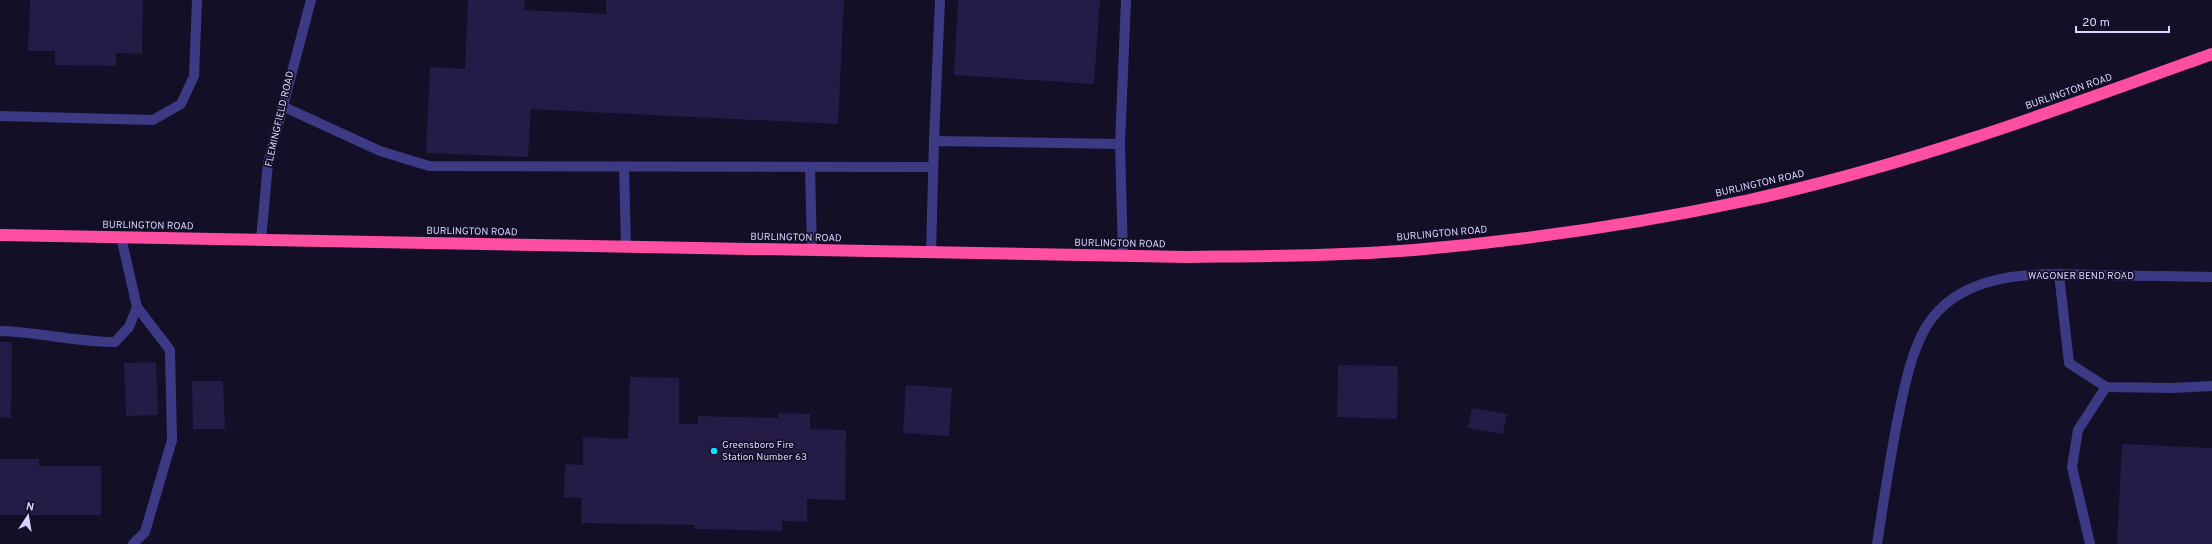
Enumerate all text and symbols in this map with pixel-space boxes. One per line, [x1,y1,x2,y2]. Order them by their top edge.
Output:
scale bar [2076,8,2169,34]
text: 20 m [2082,15,2110,31]
street label: FLEMINGFIELD ROAD [263,70,297,168]
street label: BURLINGTON ROAD [2024,71,2114,113]
street label: BURLINGTON ROAD [1714,167,1806,201]
street label: BURLINGTON ROAD [102,219,194,233]
street label: BURLINGTON ROAD [1396,224,1488,244]
street label: BURLINGTON ROAD [426,225,518,239]
street label: BURLINGTON ROAD [750,231,842,245]
street label: BURLINGTON ROAD [1074,237,1166,251]
street label: WAGONER BEND ROAD [2028,270,2134,283]
place label: Greensboro Fire Station Number 63 [722,439,807,464]
marker: Greensboro Fire Station Number 63 [709,446,719,456]
north arrow [8,496,48,536]
text: N [25,500,35,515]

